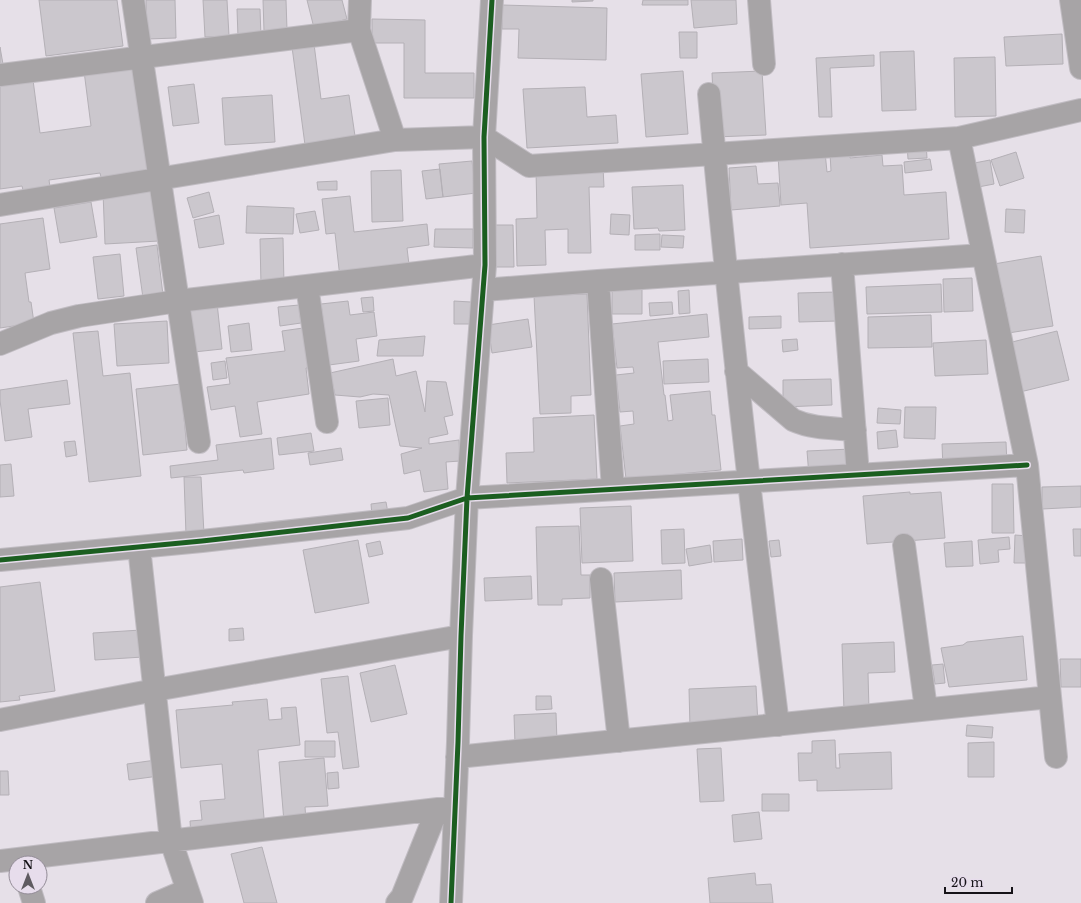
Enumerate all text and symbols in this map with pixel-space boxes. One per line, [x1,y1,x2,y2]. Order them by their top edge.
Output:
north arrow [8,855,48,895]
text: N [23,858,34,872]
scale bar [945,869,1012,895]
text: 20 m [951,875,983,890]

